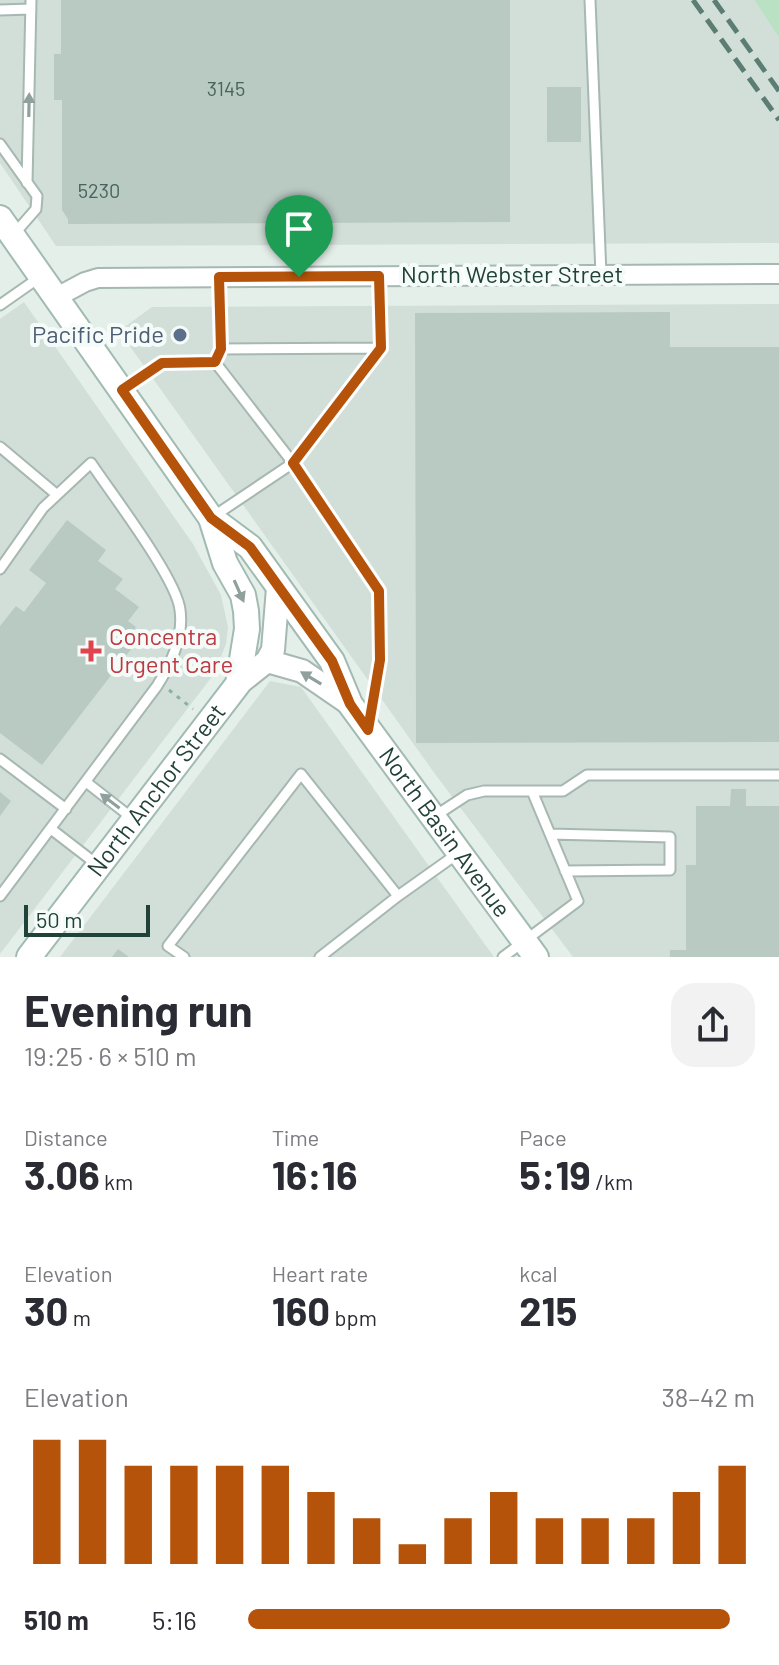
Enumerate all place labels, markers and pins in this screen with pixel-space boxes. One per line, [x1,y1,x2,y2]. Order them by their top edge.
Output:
pin [265,195,333,277]
place label: Pacific Pride [32,319,164,348]
marker: Pacific Pride [171,326,189,344]
place label: Concentra Urgent Care [109,621,233,678]
marker: Concentra Urgent Care [80,640,102,662]

